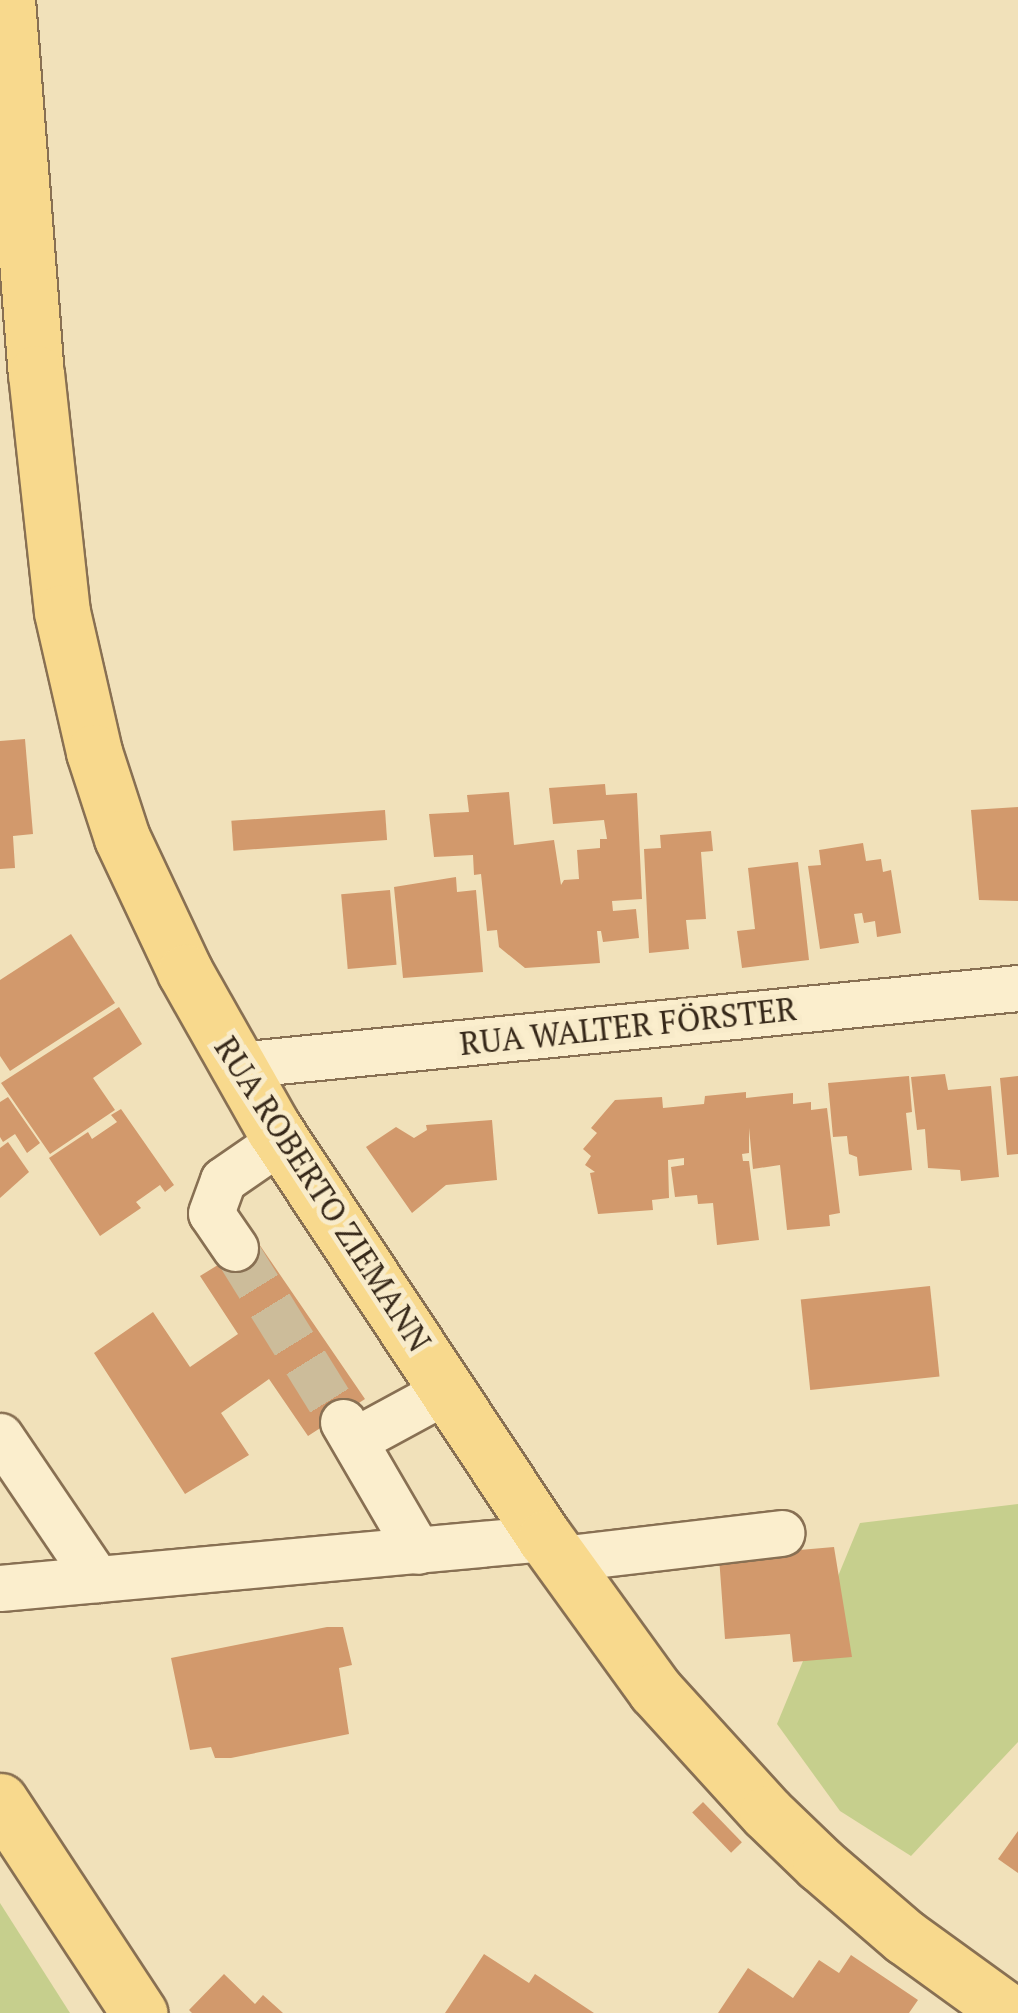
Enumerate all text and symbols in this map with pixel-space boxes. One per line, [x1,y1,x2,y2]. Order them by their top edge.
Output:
street label: RUA WALTER FÖRSTER [457,989,799,1063]
street label: RUA ROBERTO ZIEMANN [207,1029,439,1359]

